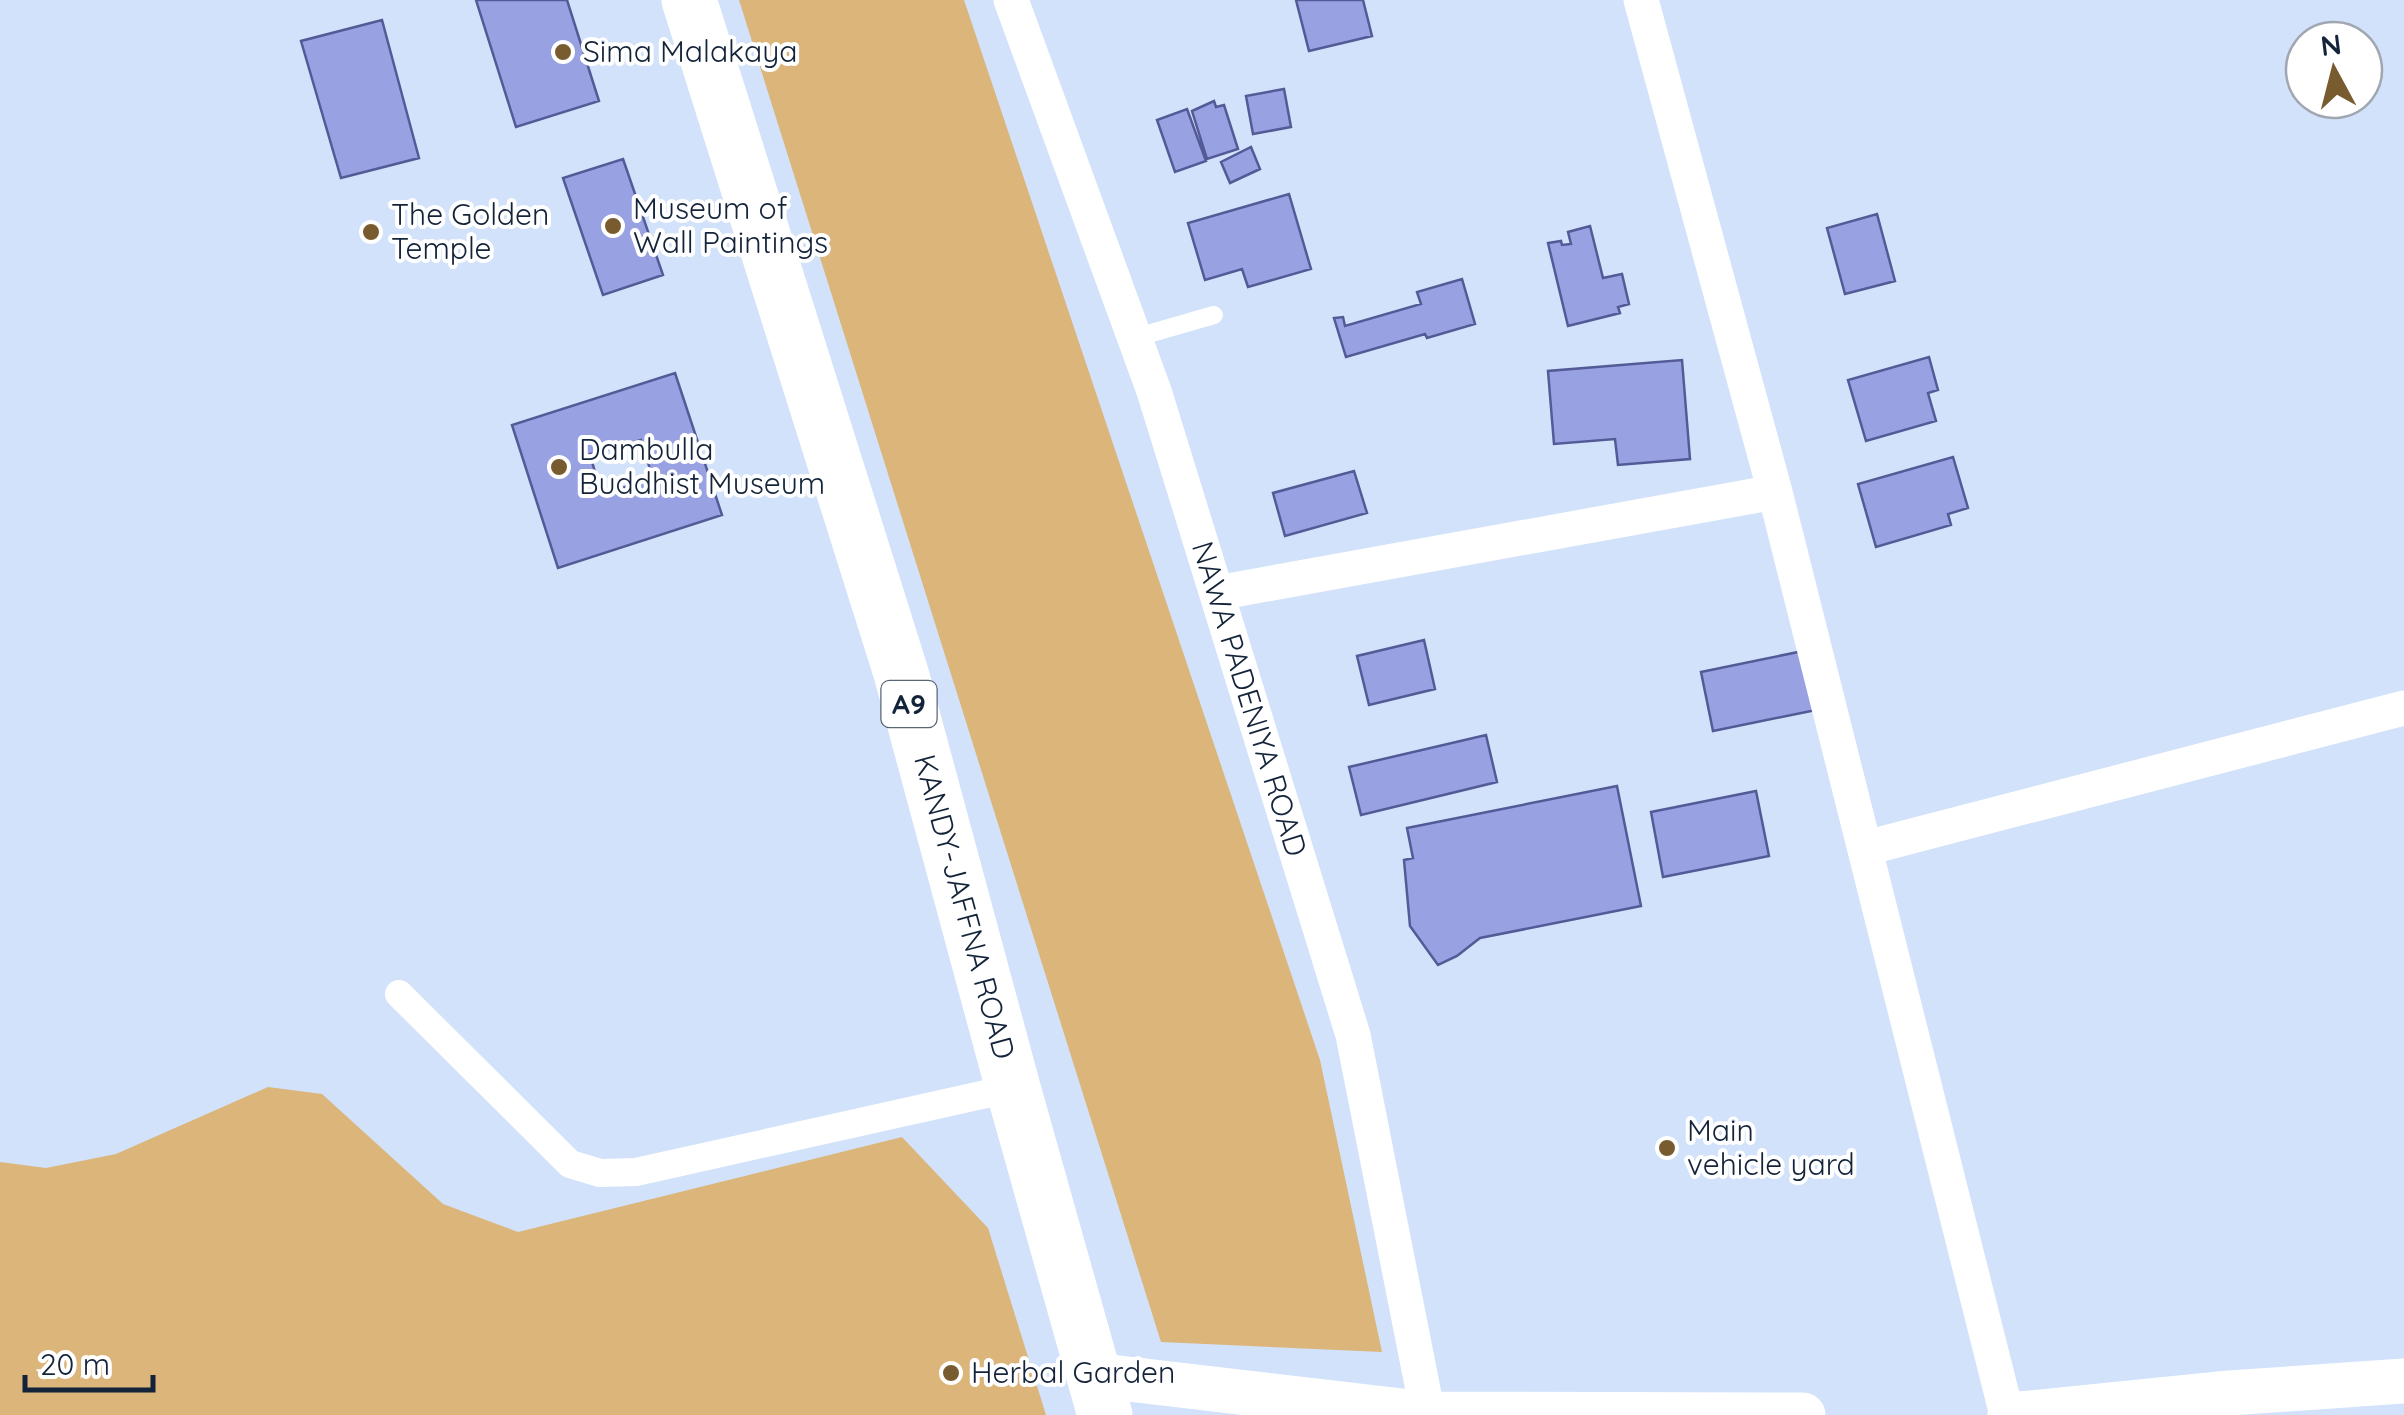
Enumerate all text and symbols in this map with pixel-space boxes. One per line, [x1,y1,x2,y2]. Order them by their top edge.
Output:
north arrow [2284,20,2384,120]
text: N [2319,26,2343,63]
place label: Sima Malakaya [583,32,797,70]
marker: Sima Malakaya [552,41,574,63]
place label: Museum of Wall Paintings [633,189,828,261]
place label: The Golden Temple [391,195,549,267]
marker: Museum of Wall Paintings [602,215,624,237]
marker: The Golden Temple [360,221,382,243]
place label: Dambulla Buddhist Museum [579,430,825,502]
marker: Dambulla Buddhist Museum [548,456,570,478]
street label: NAWA PADENIYA ROAD [1184,537,1316,861]
road number: A9 [882,681,936,727]
street label: KANDY-JAFFNA ROAD [906,750,1024,1063]
place label: Main vehicle yard [1687,1111,1855,1183]
marker: Main vehicle yard [1656,1137,1678,1159]
scale bar [25,1330,152,1392]
text: 20 m [40,1345,110,1383]
place label: Herbal Garden [971,1353,1175,1391]
marker: Herbal Garden [940,1362,962,1384]

